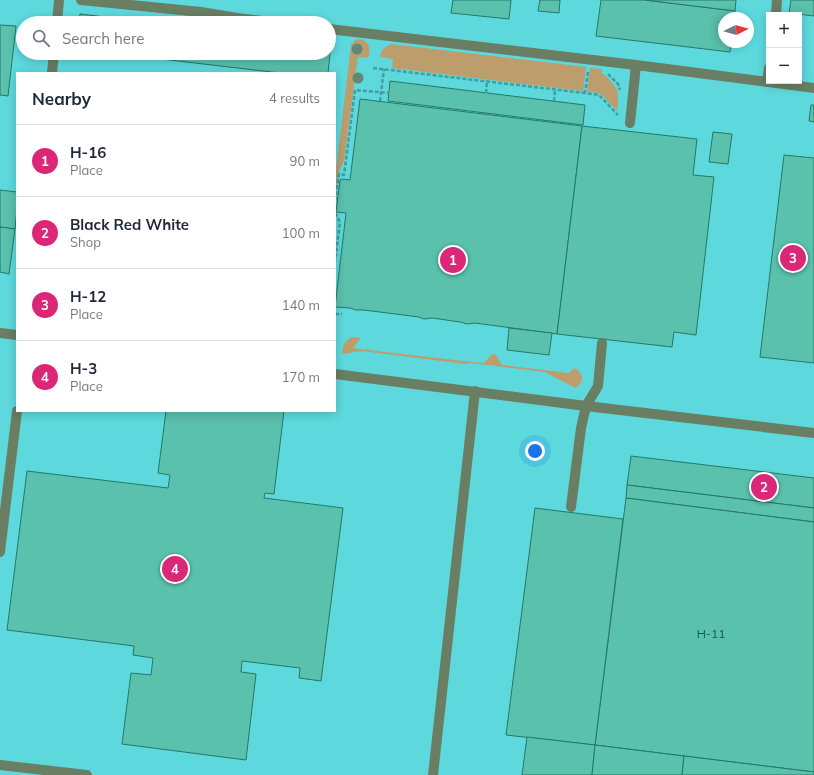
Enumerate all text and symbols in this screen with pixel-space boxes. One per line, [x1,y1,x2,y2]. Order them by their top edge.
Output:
north arrow [718,12,754,48]
map controls [766,12,802,84]
button: + [766,12,802,48]
search box [16,16,336,60]
icon: search [30,27,52,49]
text: Search here [62,29,144,48]
button: − [766,48,802,84]
text: Nearby [32,88,91,109]
text: 4 results [269,90,320,106]
text: H-16 [70,143,106,162]
text: 1 [41,153,49,169]
text: 90 m [290,153,320,169]
text: Place [70,162,103,178]
text: Black Red White [70,215,189,234]
text: 2 [41,225,49,241]
text: 100 m [282,225,320,241]
text: Shop [70,234,101,250]
pin: 3 [780,243,806,273]
pin: 1 [440,245,466,275]
text: H-12 [70,287,106,306]
text: 3 [41,297,49,313]
text: 140 m [282,297,320,313]
text: Place [70,306,103,322]
text: H-3 [70,359,97,378]
text: 4 [41,369,49,385]
text: 170 m [282,369,320,385]
text: Place [70,378,103,394]
your location [525,441,545,461]
pin: 2 [751,472,777,502]
pin: 4 [162,554,188,584]
house number: H-11 [697,626,725,641]

